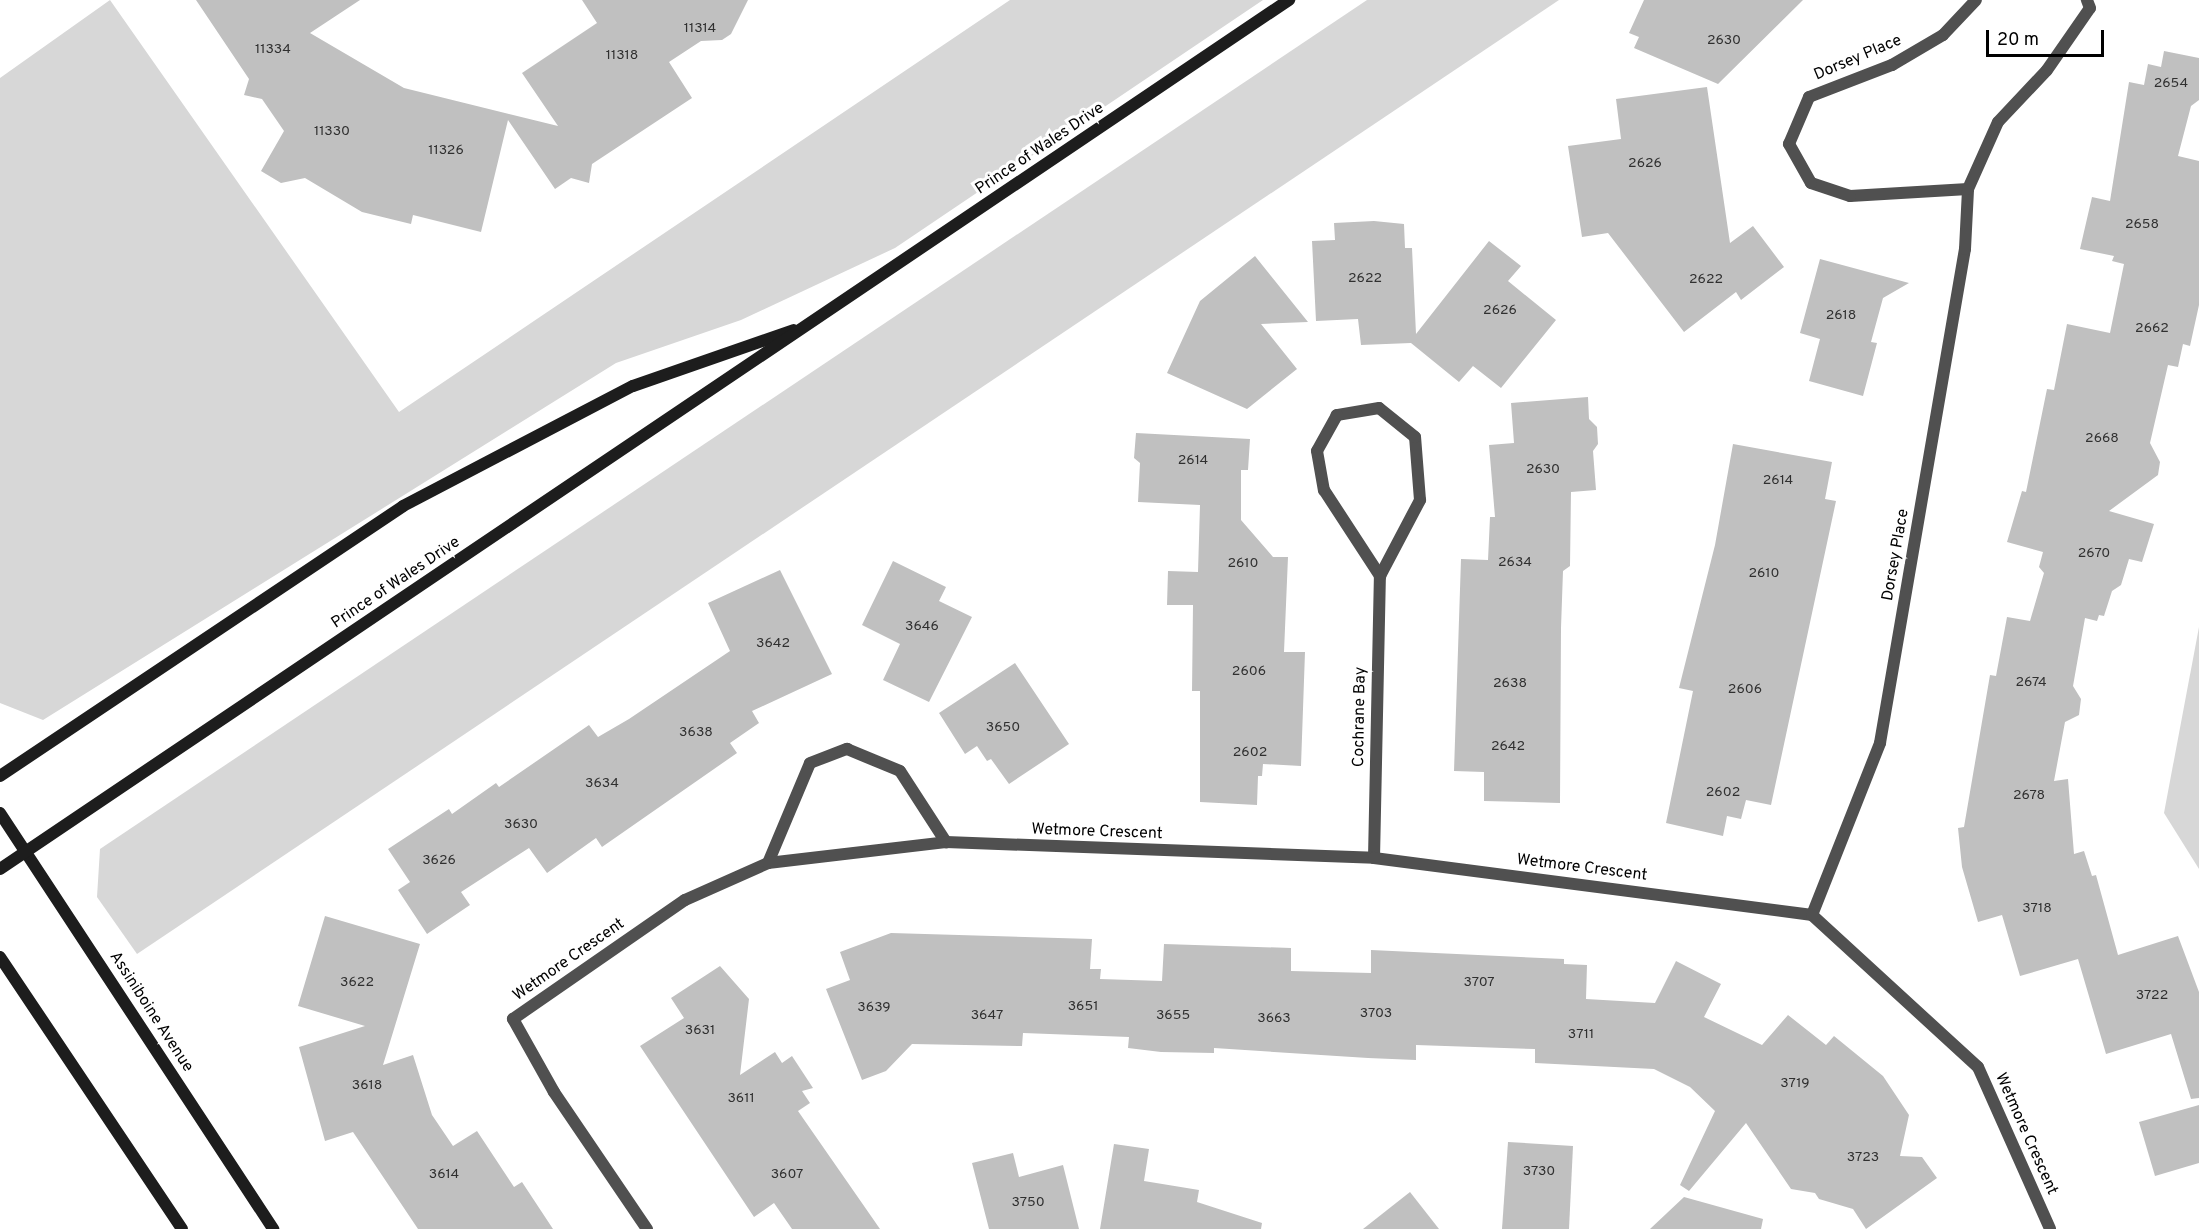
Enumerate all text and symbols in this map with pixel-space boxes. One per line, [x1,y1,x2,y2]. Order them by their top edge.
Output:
scale bar [1989,18,2108,56]
house number: 11314 [684,21,716,37]
text: 20 m [1997,29,2039,52]
street label: Dorsey Place [1811,31,1905,85]
house number: 2630 [1707,33,1741,49]
house number: 11334 [255,42,291,58]
house number: 11318 [606,48,638,64]
house number: 2654 [2154,76,2188,92]
street label: Prince of Wales Drive [972,99,1108,199]
house number: 11330 [314,124,350,140]
house number: 11326 [428,143,464,159]
house number: 2626 [1628,156,1662,172]
house number: 2658 [2125,217,2159,233]
house number: 2622 [1348,271,1382,287]
house number: 2622 [1689,272,1723,288]
house number: 2626 [1483,303,1517,319]
house number: 2618 [1826,308,1856,324]
house number: 2662 [2135,321,2169,337]
house number: 2668 [2085,431,2119,447]
house number: 2614 [1178,453,1208,469]
house number: 2630 [1526,462,1560,478]
house number: 2614 [1763,473,1793,489]
street label: Dorsey Place [1878,507,1914,603]
street label: Prince of Wales Drive [328,533,464,633]
house number: 2670 [2078,546,2110,562]
house number: 2634 [1498,555,1532,571]
house number: 2610 [1227,556,1259,572]
house number: 2610 [1748,566,1780,582]
house number: 3646 [905,619,939,635]
house number: 3642 [756,636,790,652]
house number: 2606 [1232,664,1266,680]
street label: Cochrane Bay [1350,667,1370,767]
house number: 2674 [2015,675,2047,691]
house number: 2638 [1493,676,1527,692]
house number: 2606 [1728,682,1762,698]
house number: 3650 [986,720,1020,736]
house number: 3638 [679,725,713,741]
house number: 2642 [1491,739,1525,755]
house number: 2602 [1233,745,1267,761]
house number: 3634 [585,776,619,792]
house number: 2602 [1706,785,1740,801]
house number: 2678 [2013,788,2045,804]
house number: 3630 [504,817,538,833]
street label: Wetmore Crescent [1031,820,1163,844]
street label: Wetmore Crescent [1516,850,1648,886]
house number: 3626 [422,853,456,869]
house number: 3718 [2022,901,2052,917]
street label: Wetmore Crescent [510,914,628,1006]
street label: Assiniboine Avenue [105,948,197,1076]
house number: 3622 [340,975,374,991]
house number: 3707 [1463,975,1495,991]
house number: 3722 [2136,988,2168,1004]
house number: 3651 [1068,999,1098,1015]
house number: 3639 [857,1000,891,1016]
house number: 3703 [1360,1006,1392,1022]
house number: 3647 [971,1008,1003,1024]
house number: 3655 [1156,1008,1190,1024]
house number: 3663 [1257,1011,1291,1027]
house number: 3631 [685,1023,715,1039]
house number: 3711 [1568,1027,1594,1043]
street label: Wetmore Crescent [1990,1070,2062,1198]
house number: 3719 [1780,1076,1810,1092]
house number: 3618 [352,1078,382,1094]
house number: 3611 [727,1091,755,1107]
house number: 3723 [1847,1150,1879,1166]
house number: 3730 [1523,1164,1555,1180]
house number: 3614 [429,1167,459,1183]
house number: 3607 [771,1167,803,1183]
house number: 3750 [1011,1195,1045,1211]

